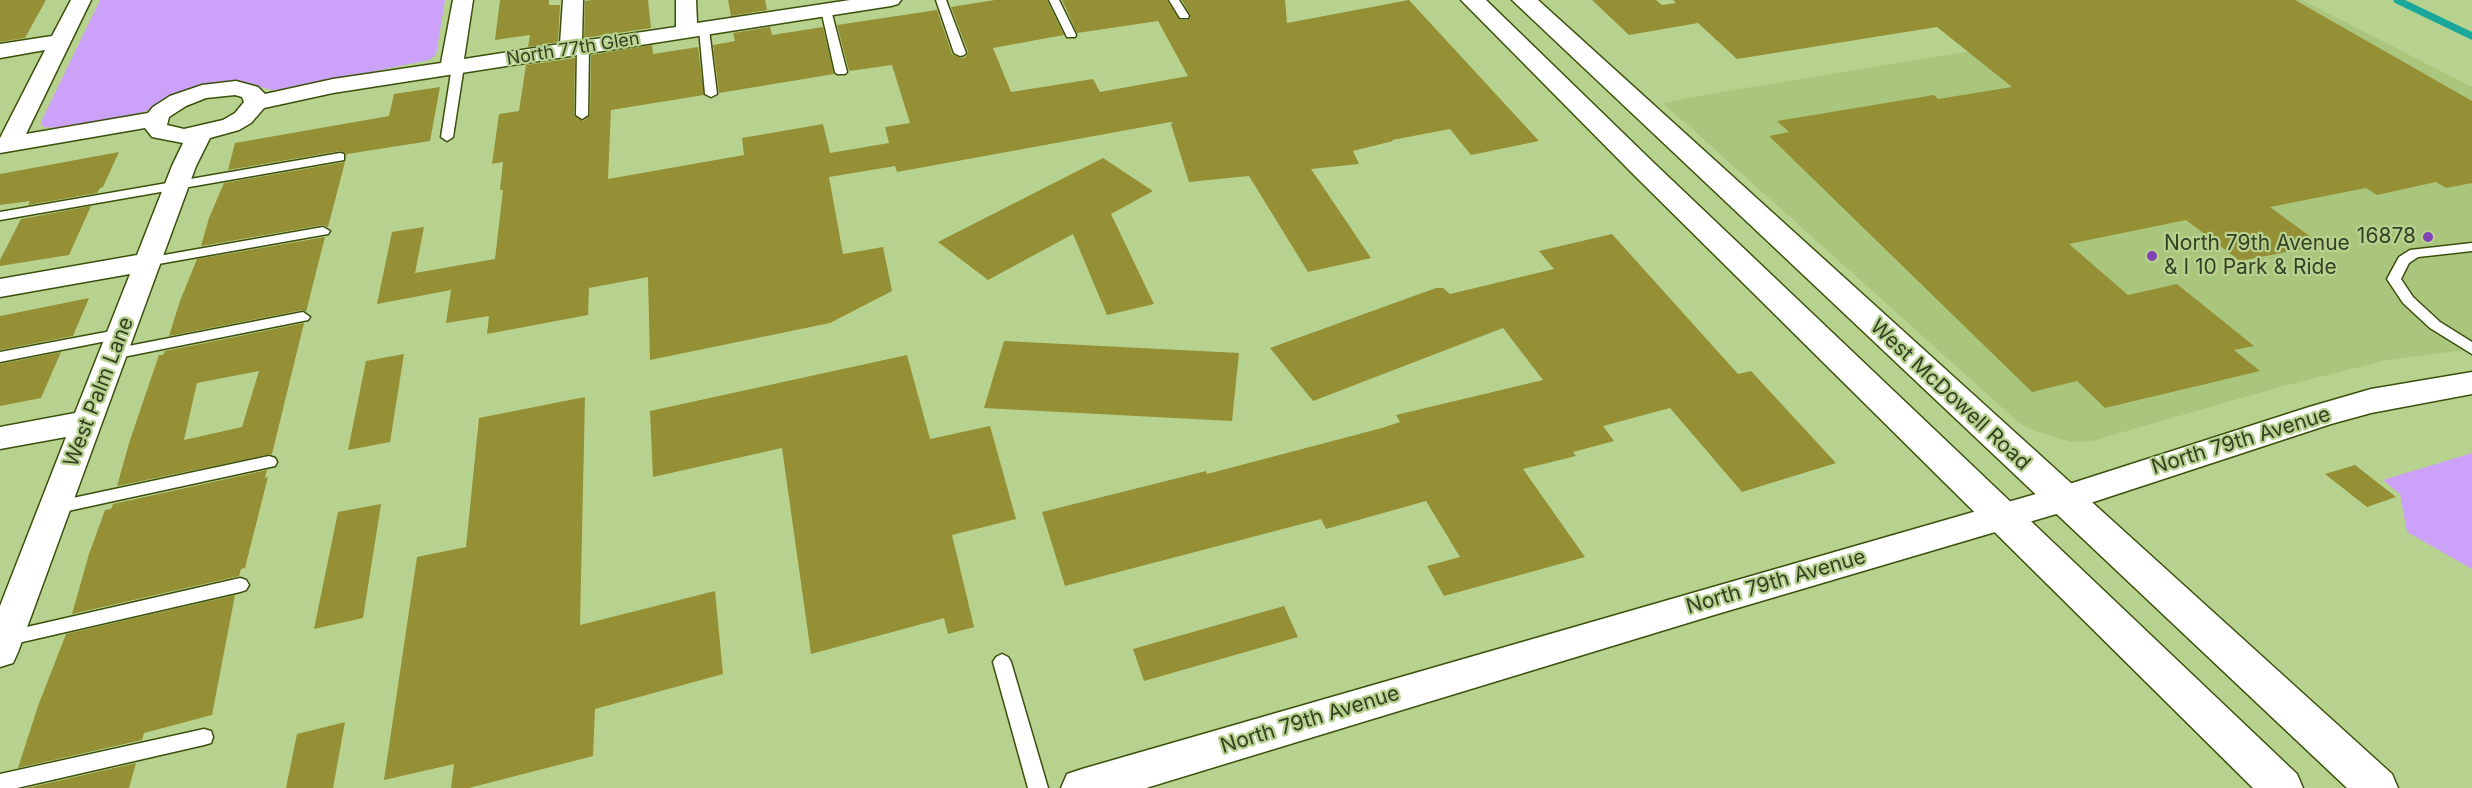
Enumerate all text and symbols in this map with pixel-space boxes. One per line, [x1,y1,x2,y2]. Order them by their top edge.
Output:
street label: North 77th Glen [505,28,641,70]
place label: 16878 [2357,224,2416,250]
marker: 16878 [2421,230,2435,244]
place label: North 79th Avenue & I 10 Park & Ride [2164,231,2350,281]
marker: North 79th Avenue & I 10 Park & Ride [2145,249,2159,263]
street label: West Palm Lane [59,313,139,471]
street label: West McDowell Road [1865,314,2035,476]
street label: North 79th Avenue [2148,402,2334,480]
street label: North 79th Avenue [1683,544,1869,620]
street label: North 79th Avenue [1217,681,1403,759]

